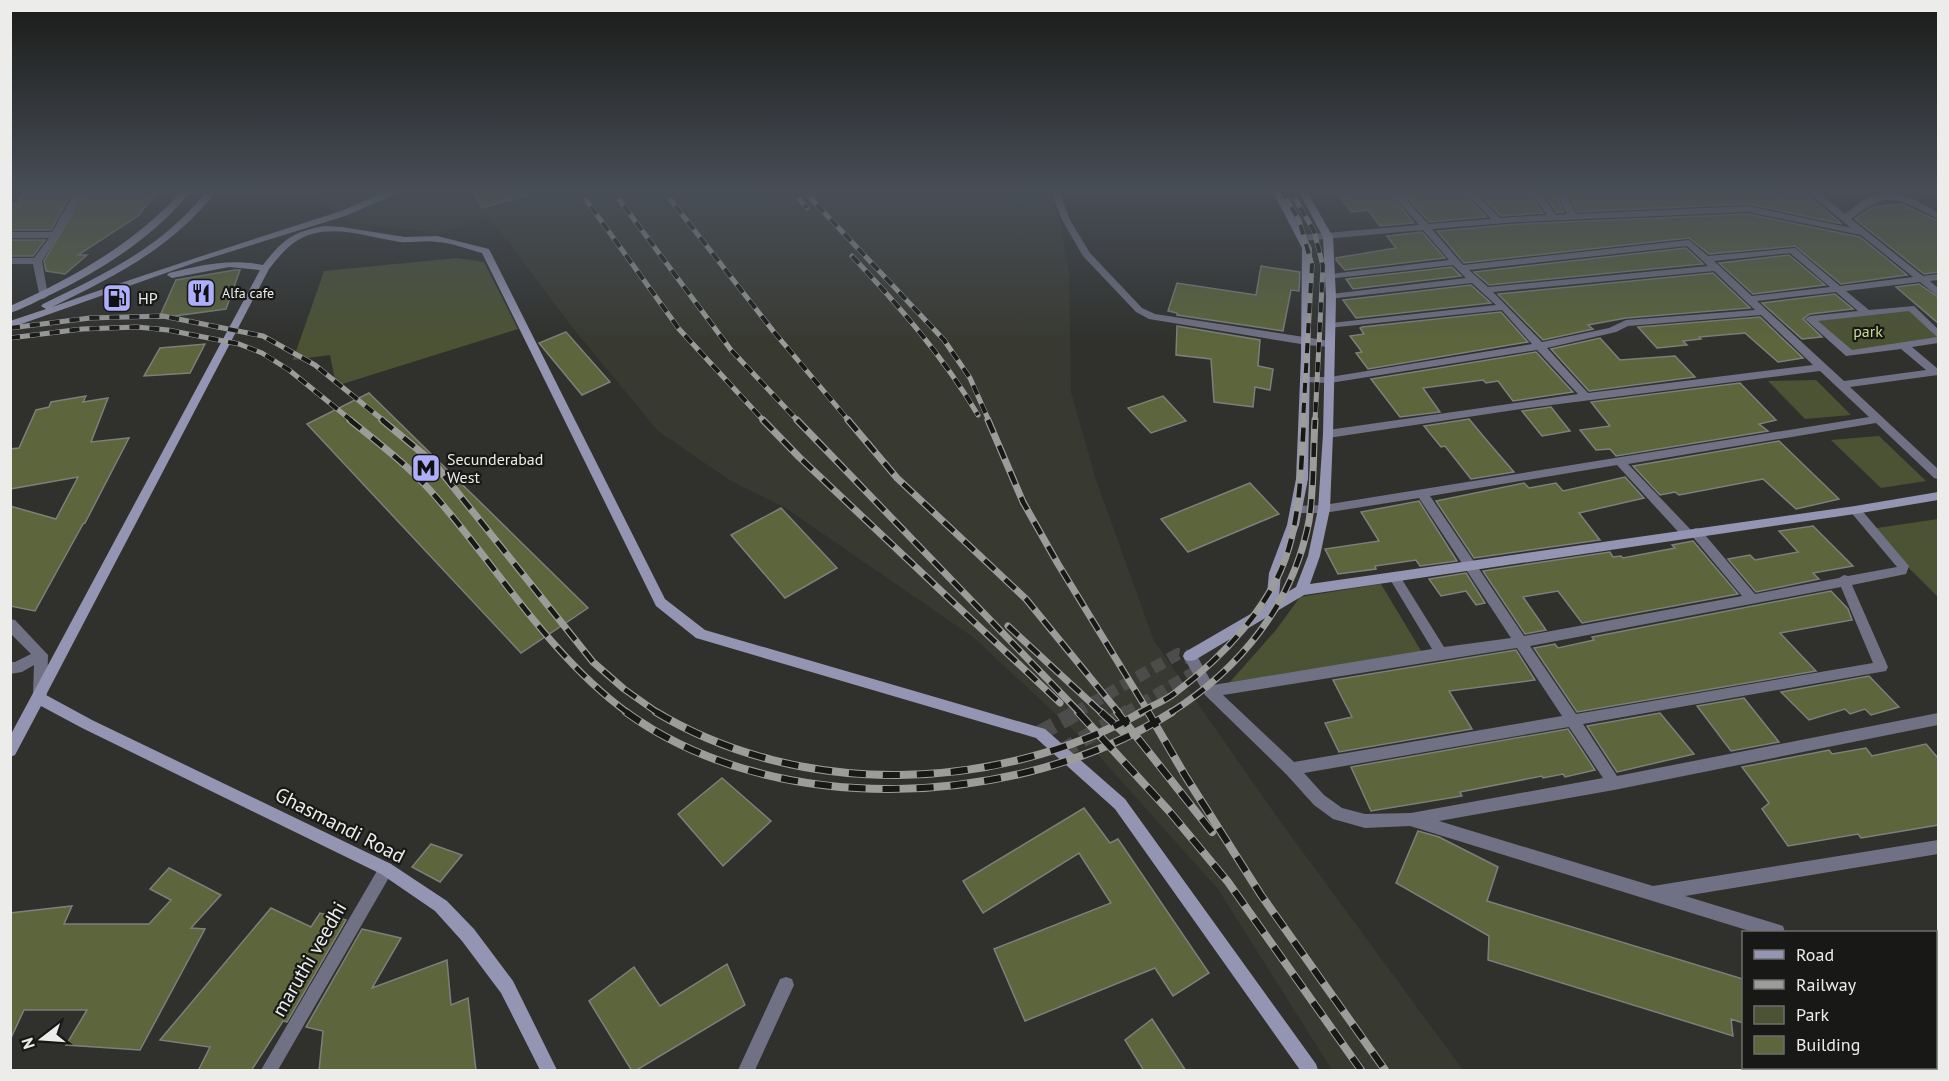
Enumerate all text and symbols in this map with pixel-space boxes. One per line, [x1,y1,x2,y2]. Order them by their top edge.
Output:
restaurant icon: Alfa cafe [185,277,217,309]
fuel station icon: HP [101,282,133,314]
place label: Alfa cafe [222,284,274,302]
place label: HP [138,288,158,308]
park label: park [1853,321,1883,341]
place label: Secunderabad West [447,449,543,487]
metro station icon: Secunderabad West [410,452,442,484]
street label: Ghasmandi Road [271,781,409,869]
street label: maruthi veedhi [266,897,352,1021]
legend [1742,931,1937,1069]
text: Road [1796,943,1834,966]
text: Railway [1796,973,1857,996]
text: Park [1796,1003,1829,1026]
north arrow [12,1009,72,1069]
text: Building [1796,1033,1860,1056]
text: N [17,1035,39,1051]

